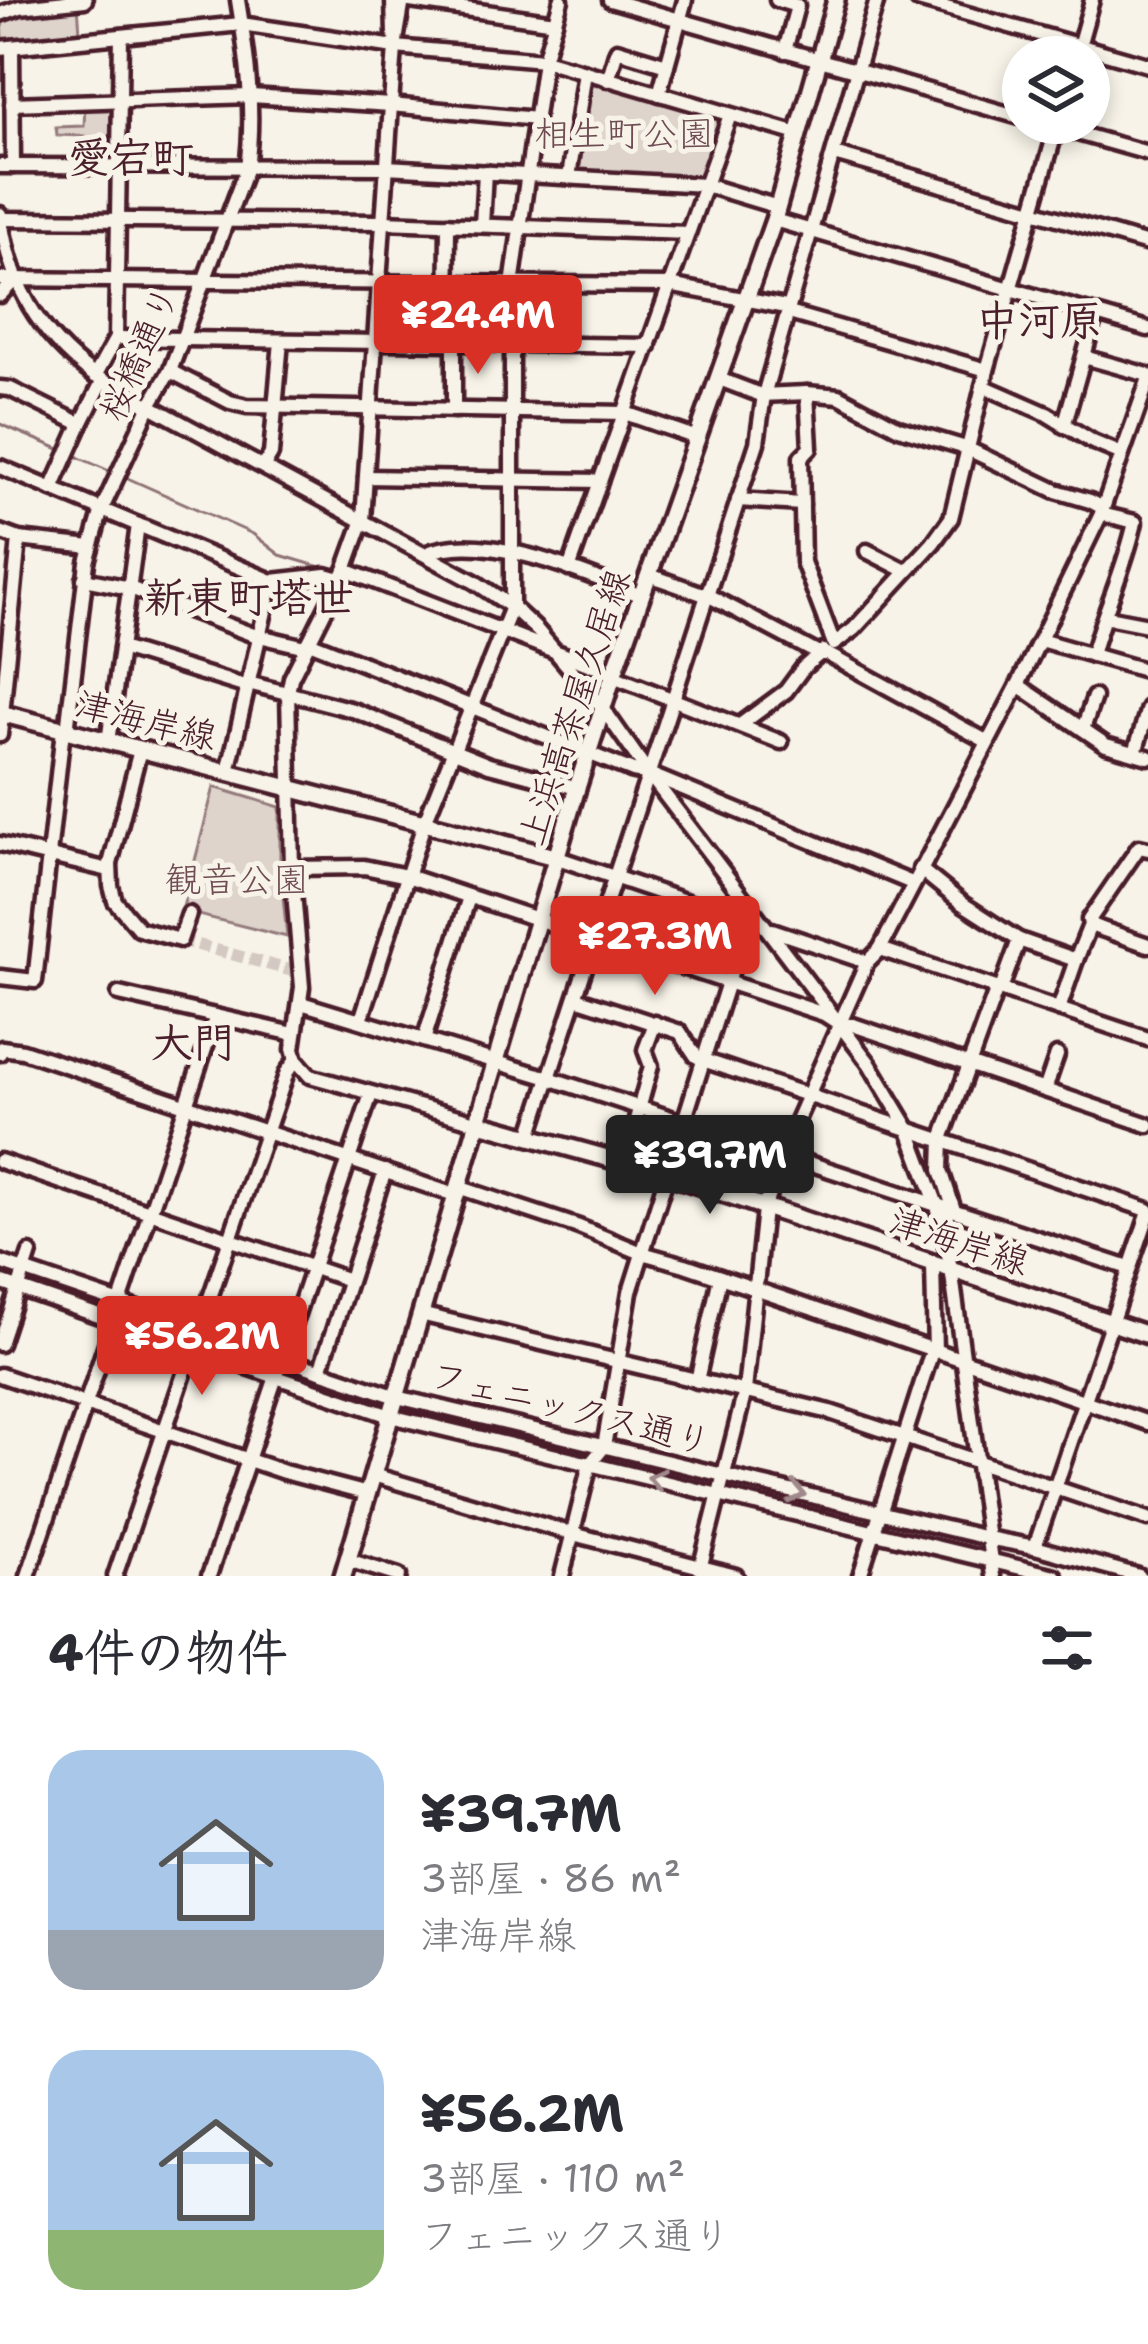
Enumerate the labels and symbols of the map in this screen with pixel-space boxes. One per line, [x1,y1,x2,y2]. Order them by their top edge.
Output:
park label: 相生町公園 [534,109,714,158]
district label: 愛宕町 [68,129,194,185]
pin: ¥24.4M [380,275,576,377]
street label: 桜橋通り [87,277,191,429]
district label: 中河原 [976,292,1102,348]
street label: 上浜高茶屋久居線 [506,562,642,852]
district label: 新東町塔世 [144,569,354,625]
street label: 津海岸線 [70,679,222,761]
park label: 観音公園 [165,855,309,904]
pin: ¥27.3M [557,896,753,998]
district label: 大門 [151,1014,235,1070]
pin: ¥39.7M [612,1115,808,1217]
street label: 津海岸線 [883,1195,1035,1287]
pin: ¥56.2M [104,1296,300,1398]
street label: フェニックス通り [426,1349,716,1467]
one-way arrow [646,1468,667,1493]
one-way arrow [787,1480,807,1505]

